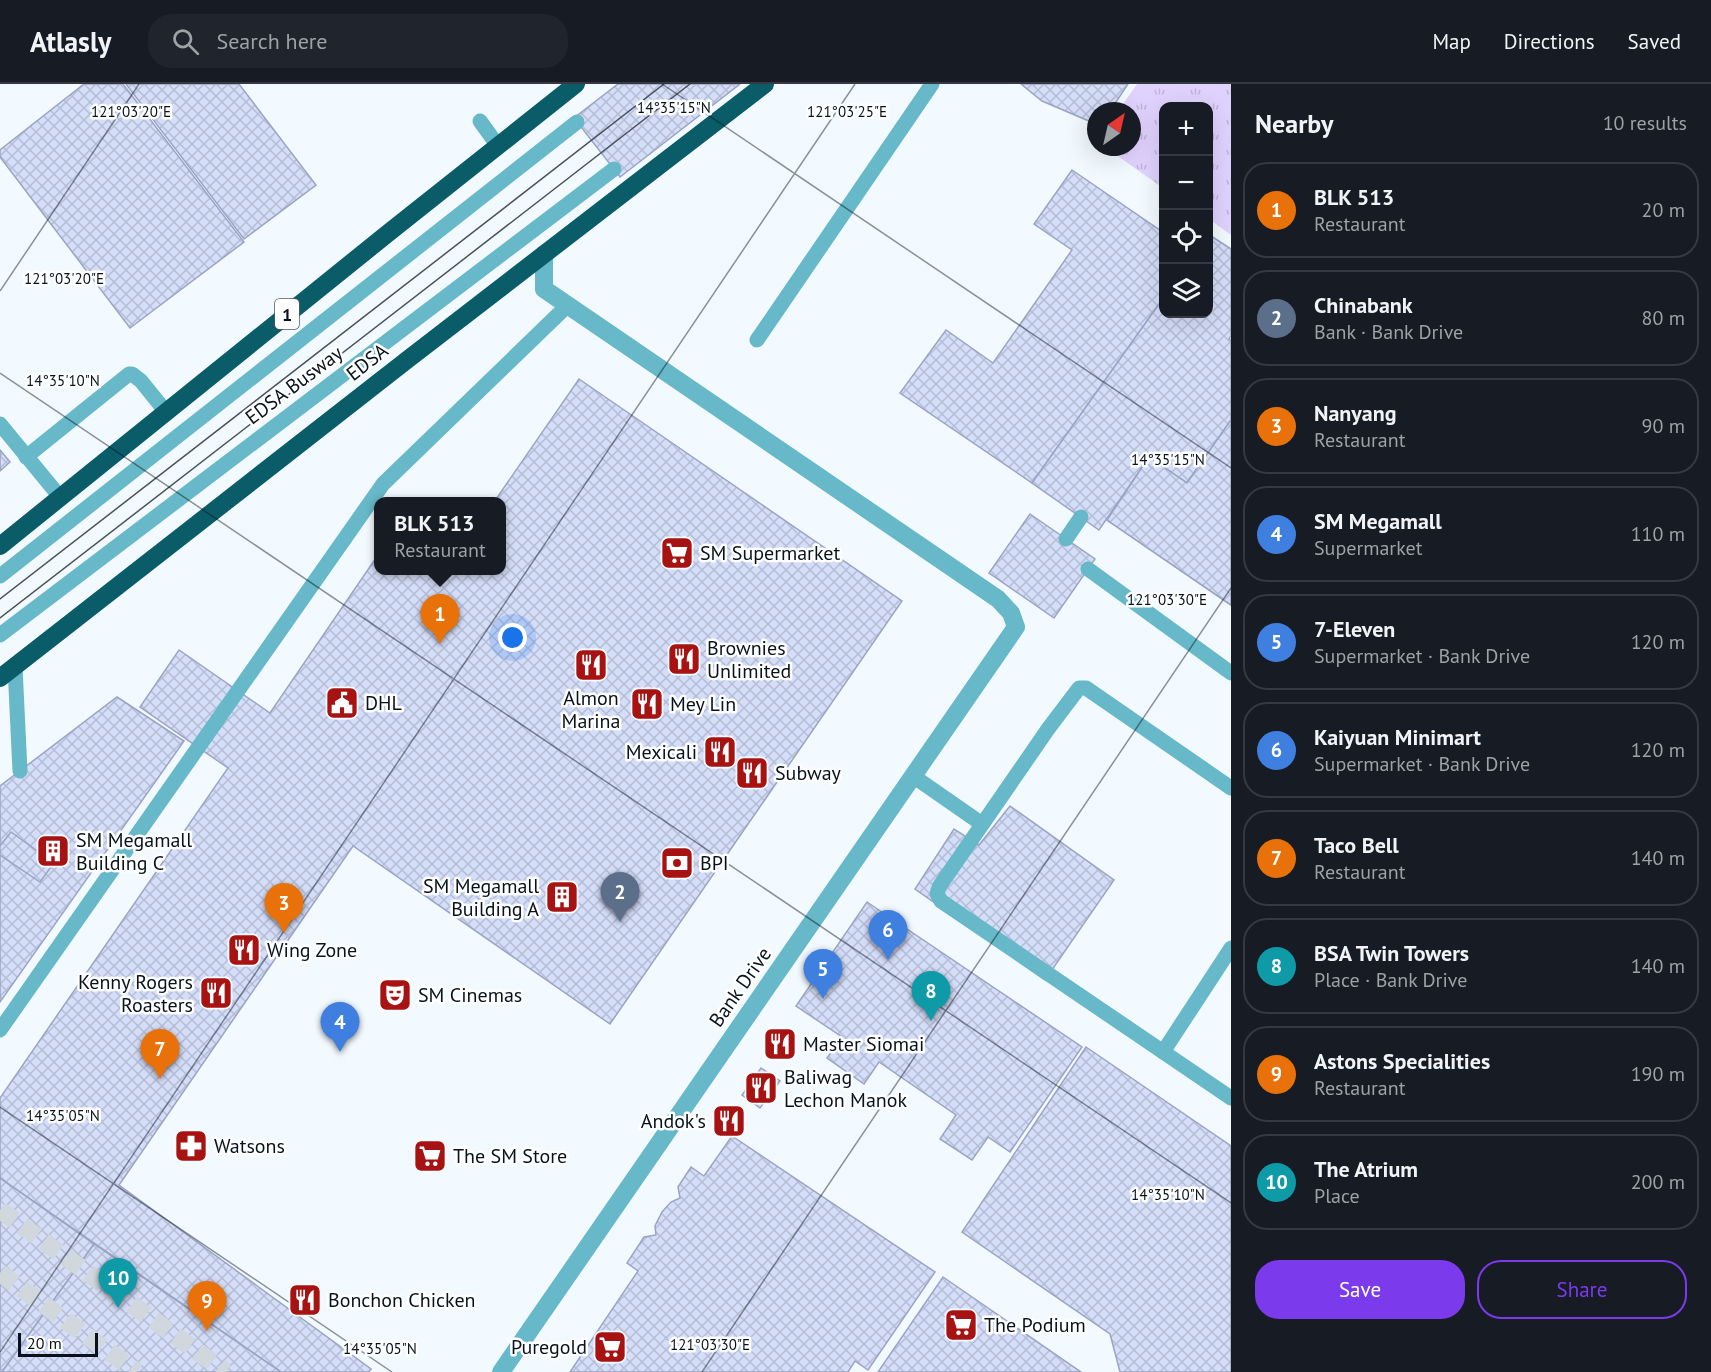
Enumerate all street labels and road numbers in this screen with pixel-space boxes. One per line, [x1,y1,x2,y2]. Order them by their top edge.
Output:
road number: 1 [275,299,299,329]
street label: EDSA [341,337,393,386]
street label: EDSA Busway [240,339,348,430]
street label: Bank Drive [703,942,777,1032]

